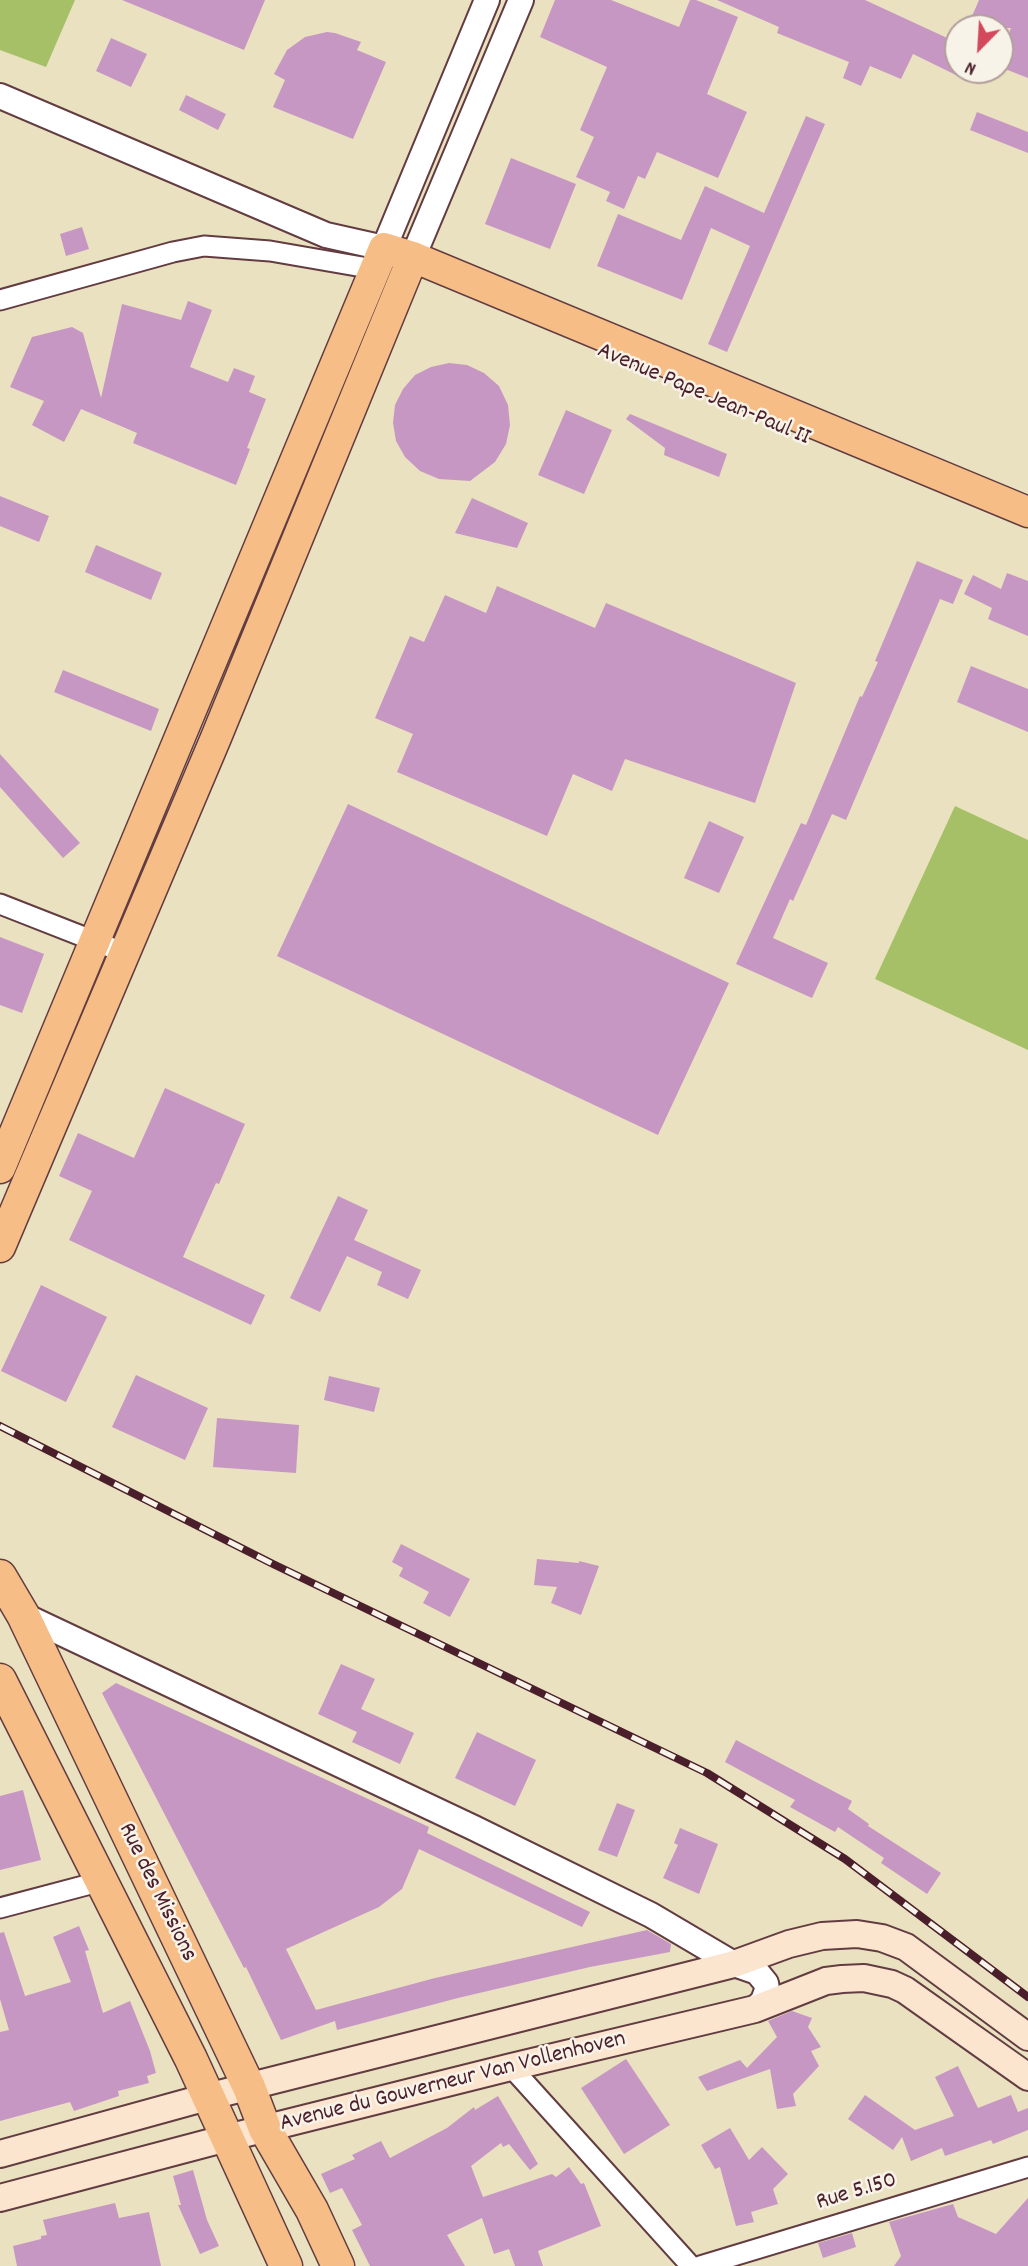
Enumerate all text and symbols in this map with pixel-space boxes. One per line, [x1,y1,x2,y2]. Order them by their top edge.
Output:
north arrow [944,14,1014,84]
text: N [961,53,981,81]
street label: Avenue Pape Jean-Paul II [592,338,814,454]
street label: Rue des Missions [110,1819,202,1967]
street label: Avenue du Gouverneur Van Vollenhoven [277,2026,629,2140]
street label: Rue 5.150 [813,2167,901,2219]

